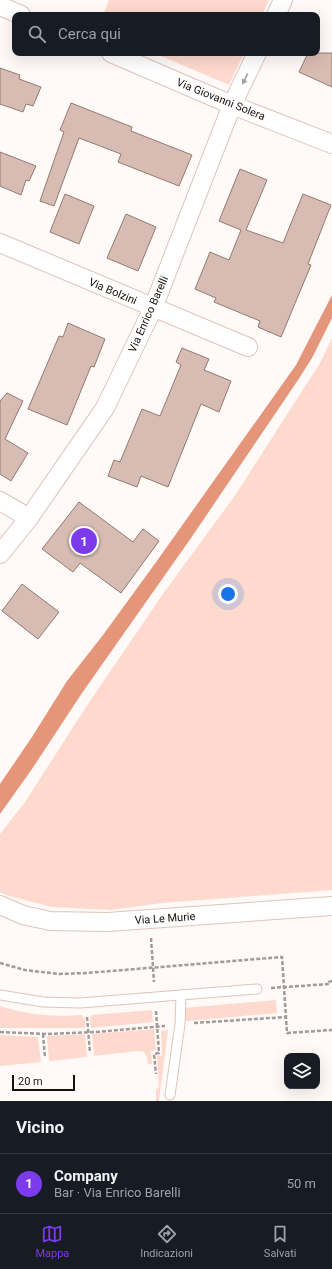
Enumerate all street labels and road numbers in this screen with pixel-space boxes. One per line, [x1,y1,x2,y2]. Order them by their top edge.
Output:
street label: Via Giovanni Solera [175,76,267,123]
street label: Via Enrico Barelli [126,274,171,354]
street label: Via Bolzini [87,275,139,307]
street label: Via Le Murie [134,910,196,927]

